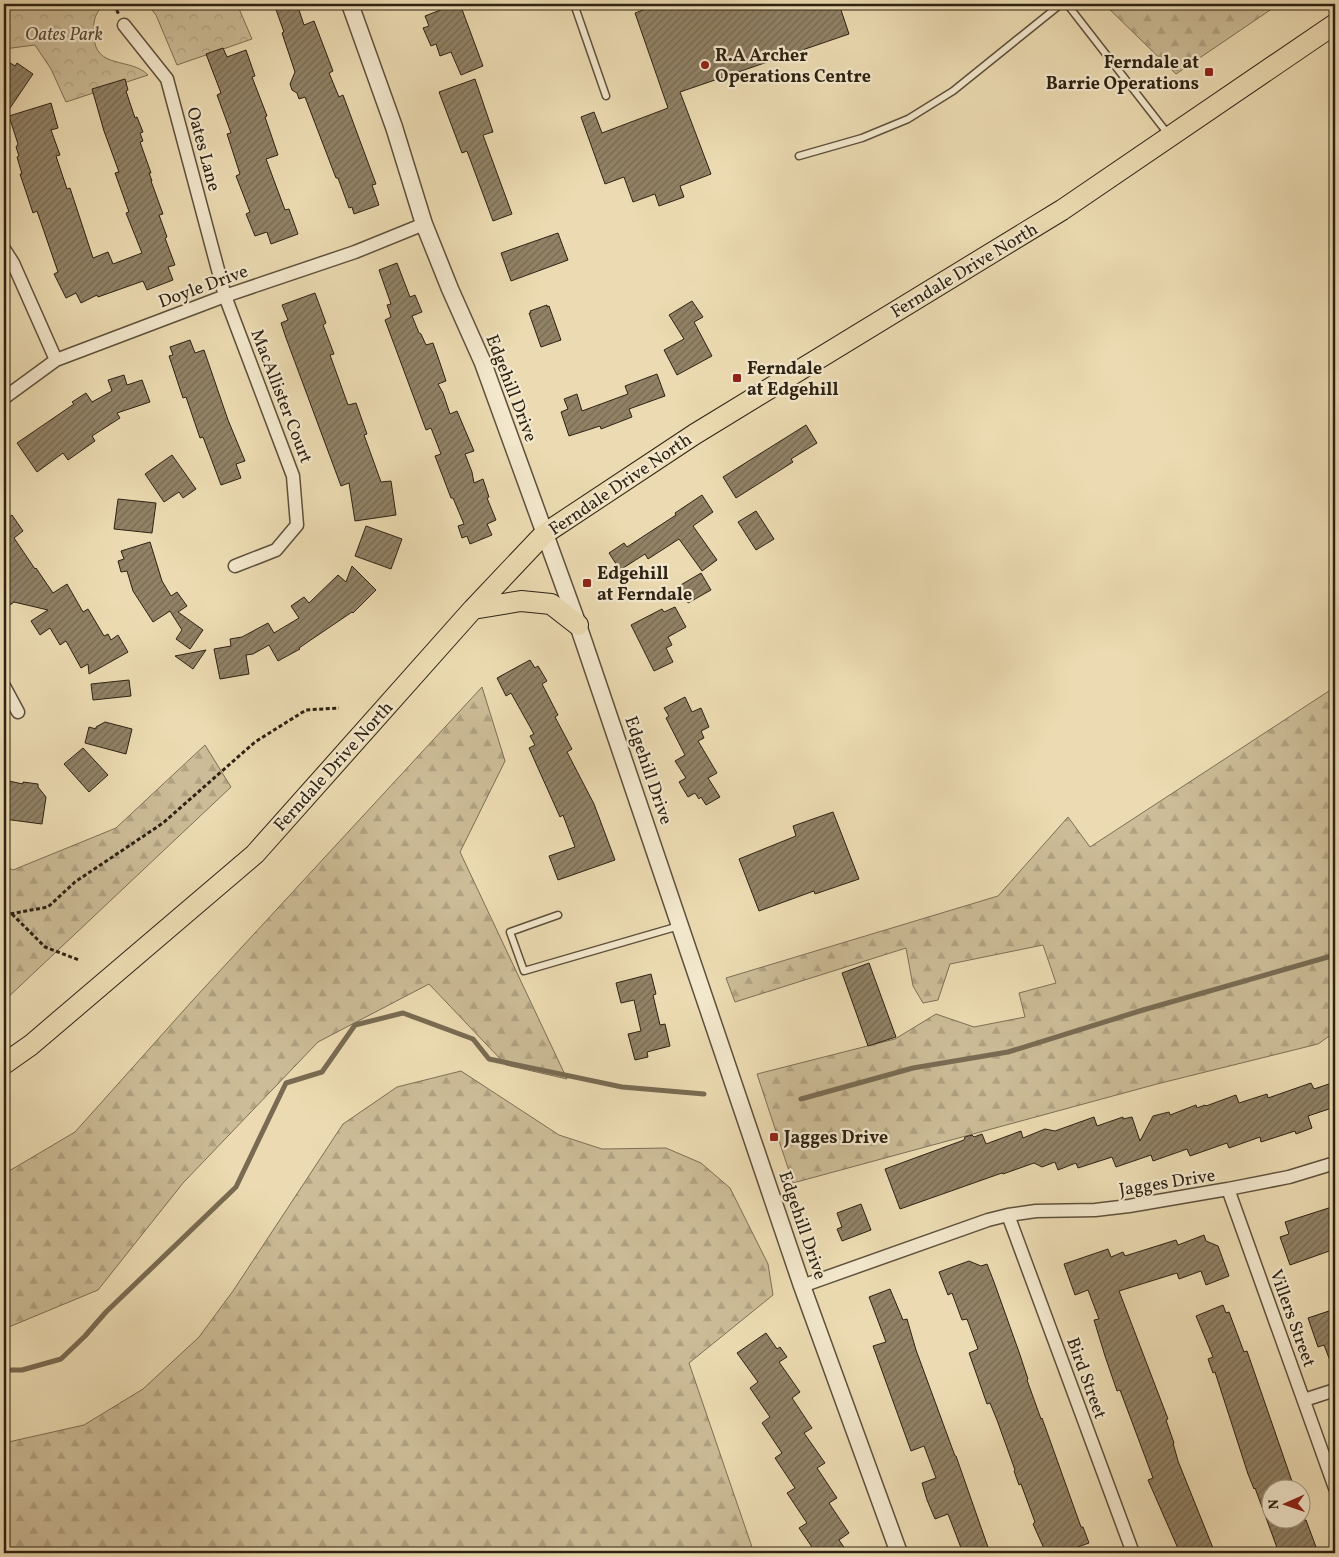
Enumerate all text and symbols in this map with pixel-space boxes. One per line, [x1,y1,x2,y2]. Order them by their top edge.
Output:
park label: Oates Park [25,23,103,48]
place label: R.A Archer Operations Centre [715,44,871,90]
place label: Ferndale at Barrie Operations [1046,51,1199,97]
marker: R.A Archer Operations Centre [699,59,711,71]
marker: Ferndale at Barrie Operations [1203,66,1215,78]
street label: Oates Lane [179,105,226,194]
street label: Ferndale Drive North [886,217,1043,325]
street label: Doyle Drive [155,260,252,315]
street label: MacAllister Court [244,326,318,467]
street label: Edgehill Drive [479,331,543,446]
place label: Ferndale at Edgehill [747,357,839,403]
marker: Ferndale at Edgehill [731,372,743,384]
street label: Ferndale Drive North [544,428,698,543]
place label: Edgehill at Ferndale [597,562,692,608]
marker: Edgehill at Ferndale [581,577,593,589]
street label: Ferndale Drive North [269,696,400,838]
street label: Edgehill Drive [617,713,678,828]
place label: Jagges Drive [783,1126,888,1151]
marker: Jagges Drive [768,1131,780,1143]
street label: Jagges Drive [1117,1164,1217,1203]
street label: Edgehill Drive [771,1168,832,1283]
street label: Villers Street [1262,1266,1321,1371]
street label: Bird Street [1059,1334,1112,1423]
north arrow [1262,1480,1312,1530]
text: N [1265,1499,1284,1510]

